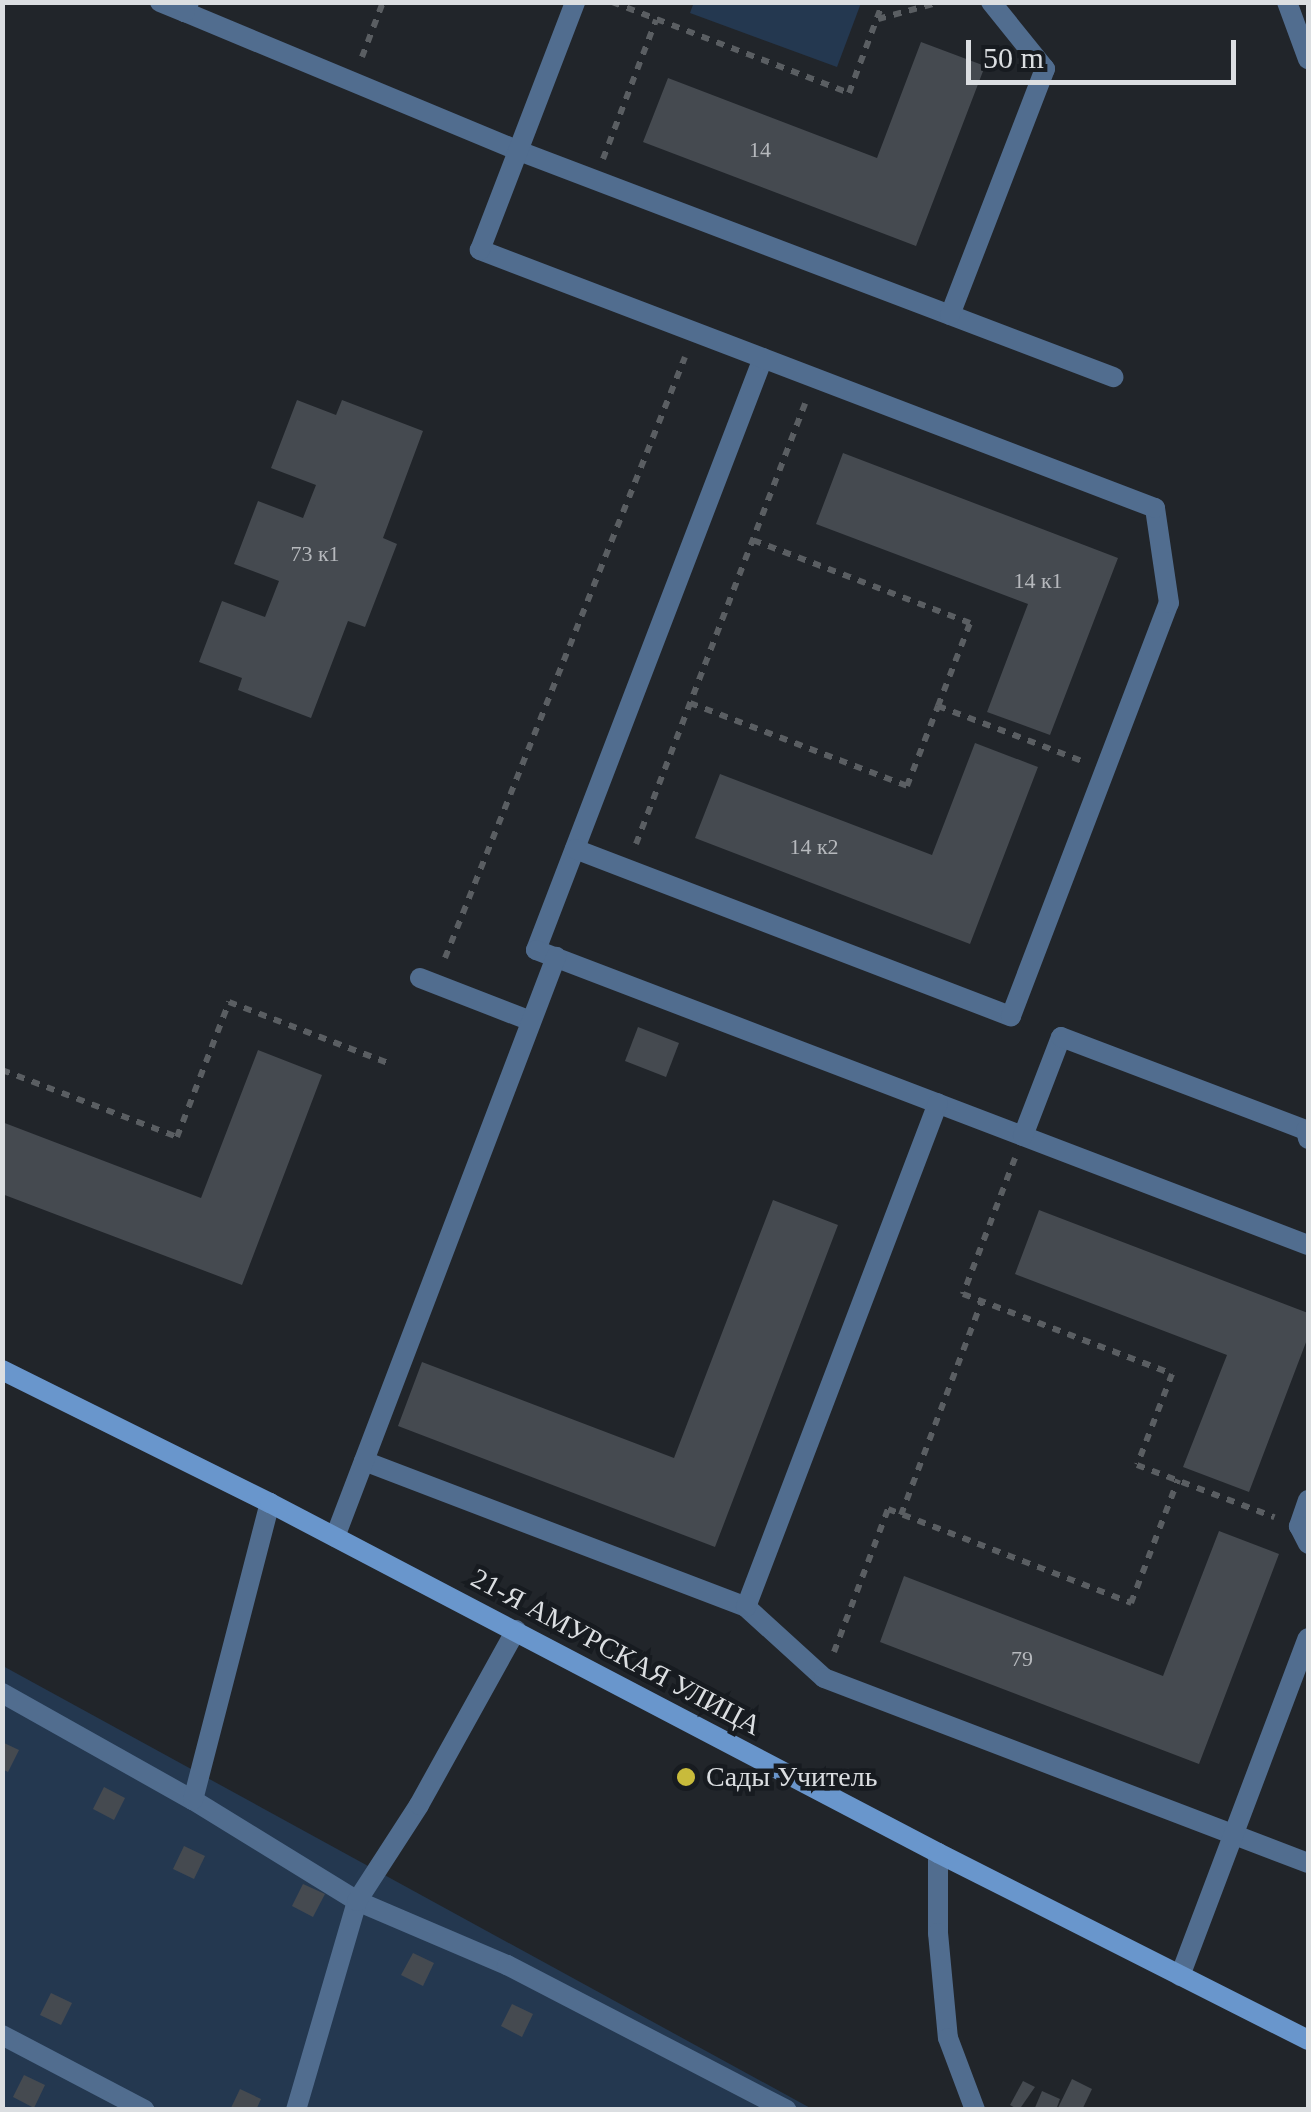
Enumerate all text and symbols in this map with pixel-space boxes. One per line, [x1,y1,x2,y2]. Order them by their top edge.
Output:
scale bar [971,20,1241,82]
text: 50 m [983,41,1044,74]
house number: 14 [749,137,771,163]
house number: 73 к1 [290,541,340,567]
house number: 14 к1 [1013,568,1063,594]
house number: 14 к2 [789,834,839,860]
street label: 21-Я АМУРСКАЯ УЛИЦА [465,1561,767,1743]
house number: 79 [1011,1646,1033,1672]
place label: Сады Учитель [706,1760,877,1794]
marker: Сады Учитель [675,1766,697,1788]

